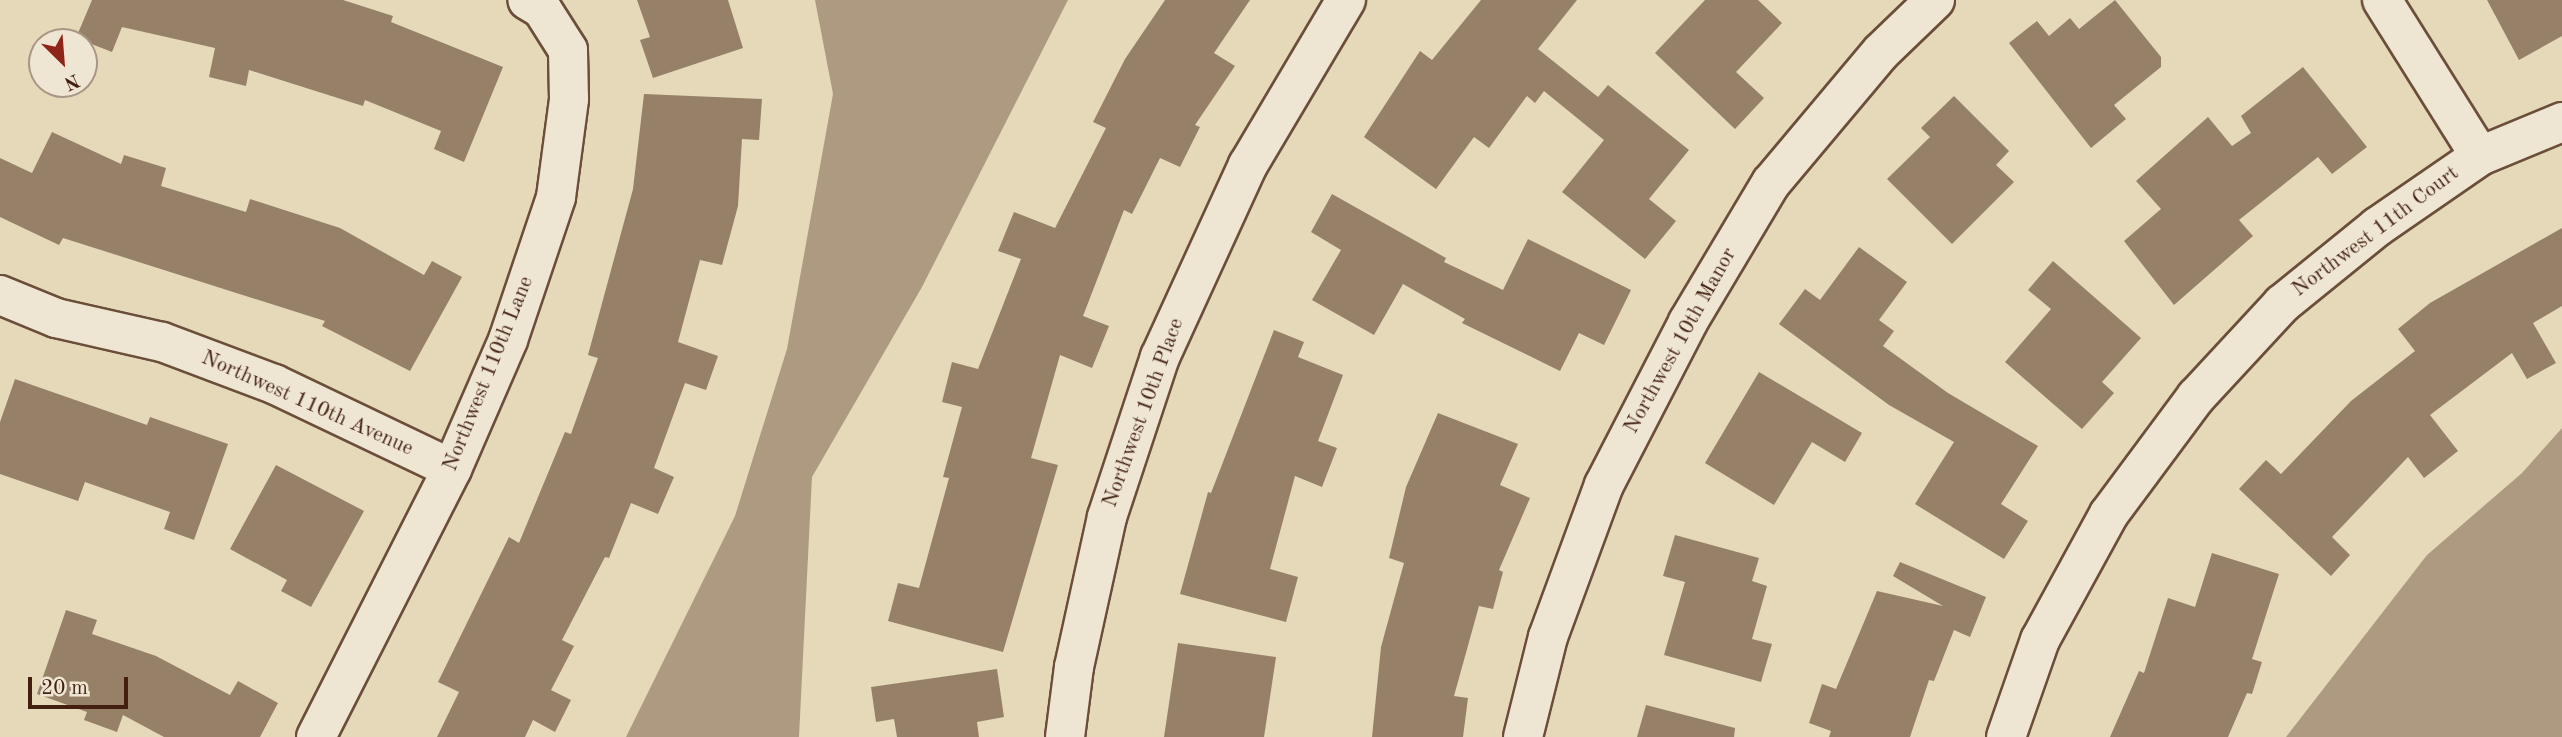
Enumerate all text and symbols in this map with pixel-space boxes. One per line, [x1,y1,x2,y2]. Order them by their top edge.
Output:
north arrow [28,28,98,98]
text: N [61,69,82,92]
street label: Northwest 11th Court [2288,161,2464,303]
street label: Northwest 10th Manor [1619,244,1743,438]
street label: Northwest 110th Lane [438,273,540,475]
street label: Northwest 10th Place [1098,315,1190,511]
street label: Northwest 110th Avenue [197,346,417,462]
scale bar [32,664,131,708]
text: 20 m [41,678,88,699]

